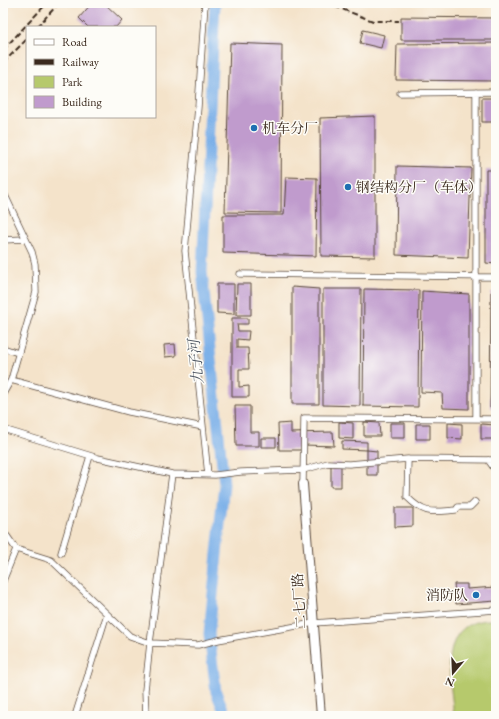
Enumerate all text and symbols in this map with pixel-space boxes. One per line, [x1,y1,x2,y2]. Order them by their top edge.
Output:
legend [26,26,156,118]
text: Road [62,34,88,50]
text: Railway [62,54,100,70]
text: Park [62,74,83,90]
text: Building [62,94,103,110]
place label: 机车分厂 [262,119,318,137]
marker: 机车分厂 [249,123,259,133]
place label: 钢结构分厂（车体） [356,178,482,196]
marker: 钢结构分厂（车体） [343,182,353,192]
water label: 九子河 [183,336,207,385]
street label: 二七厂路 [288,572,310,630]
place label: 消防队 [426,586,468,604]
marker: 消防队 [471,590,481,600]
north arrow [433,653,473,693]
text: N [443,674,456,691]

